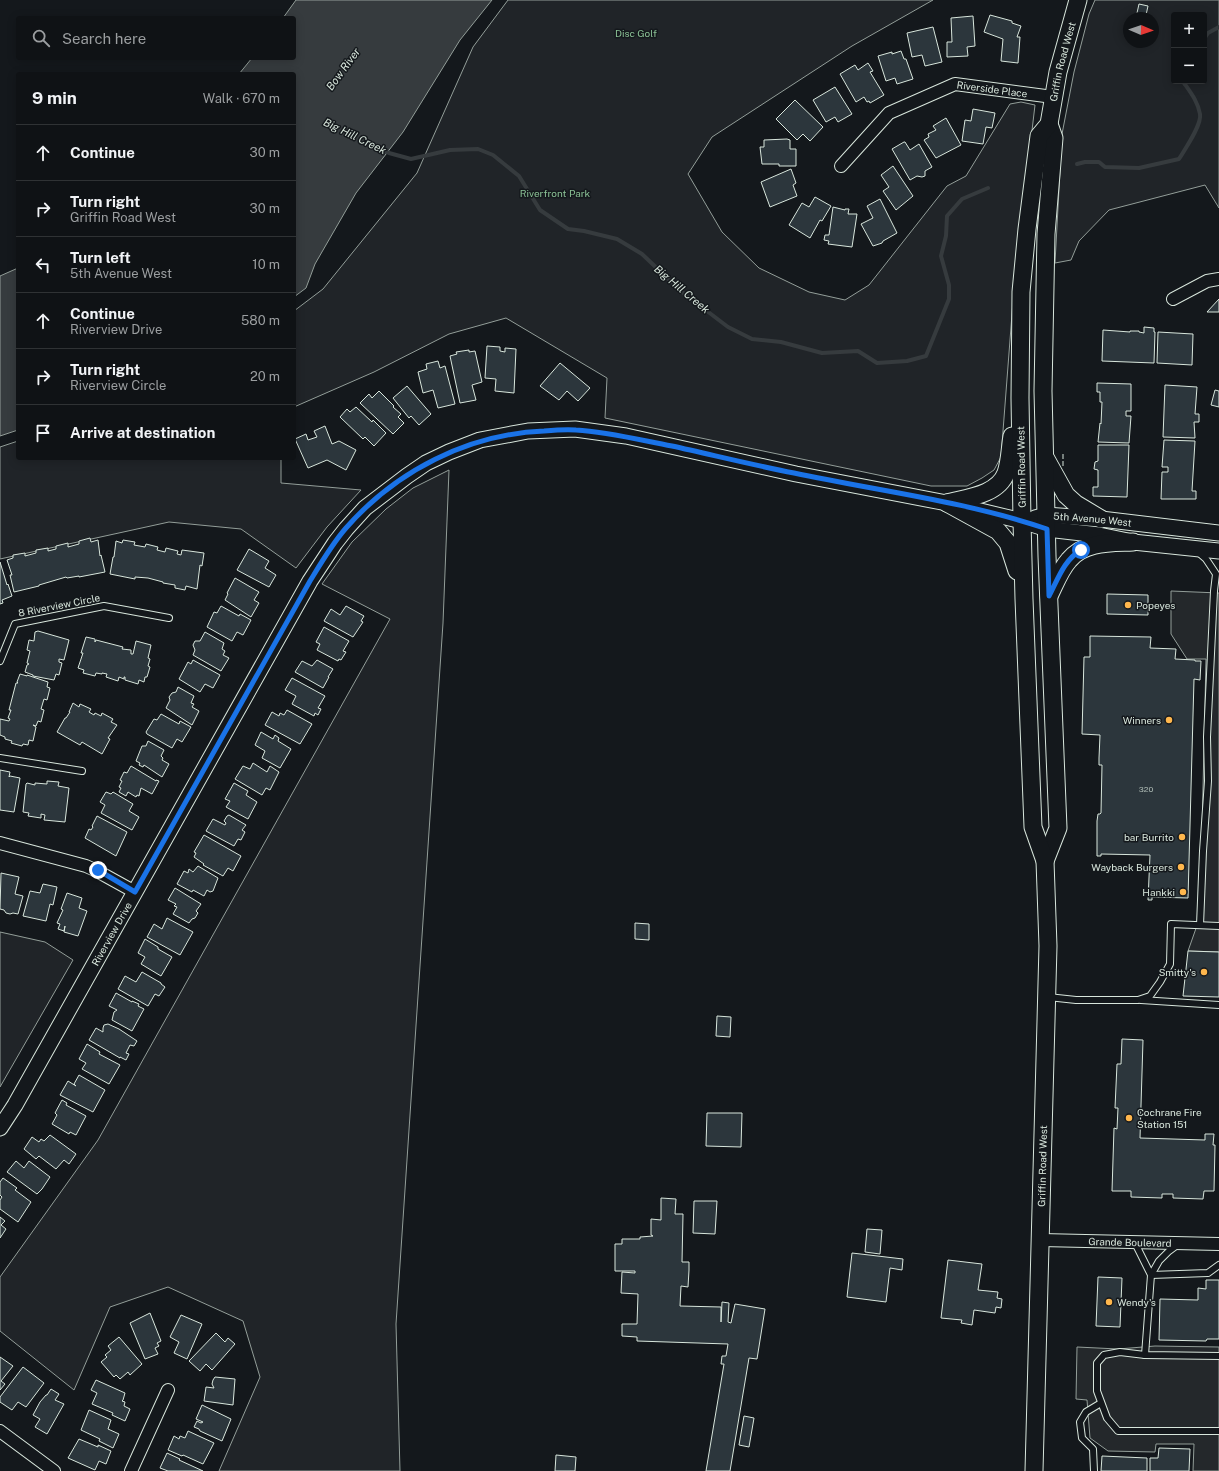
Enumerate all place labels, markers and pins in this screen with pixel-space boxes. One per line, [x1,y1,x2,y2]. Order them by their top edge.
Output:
place label: Popeyes [1136,599,1175,611]
marker: Popeyes [1123,600,1133,610]
place label: Winners [1123,714,1161,726]
marker: Winners [1164,715,1174,725]
place label: bar Burrito [1124,831,1174,843]
marker: bar Burrito [1177,832,1187,842]
place label: Wayback Burgers [1091,861,1173,873]
marker: Wayback Burgers [1176,862,1186,872]
place label: Hankki [1142,886,1175,898]
marker: Hankki [1178,887,1188,897]
place label: Smitty's [1159,966,1196,978]
marker: Smitty's [1199,967,1209,977]
place label: Cochrane Fire Station 151 [1137,1106,1202,1130]
marker: Cochrane Fire Station 151 [1124,1113,1134,1123]
place label: Wendy's [1117,1296,1156,1308]
marker: Wendy's [1104,1297,1114,1307]

